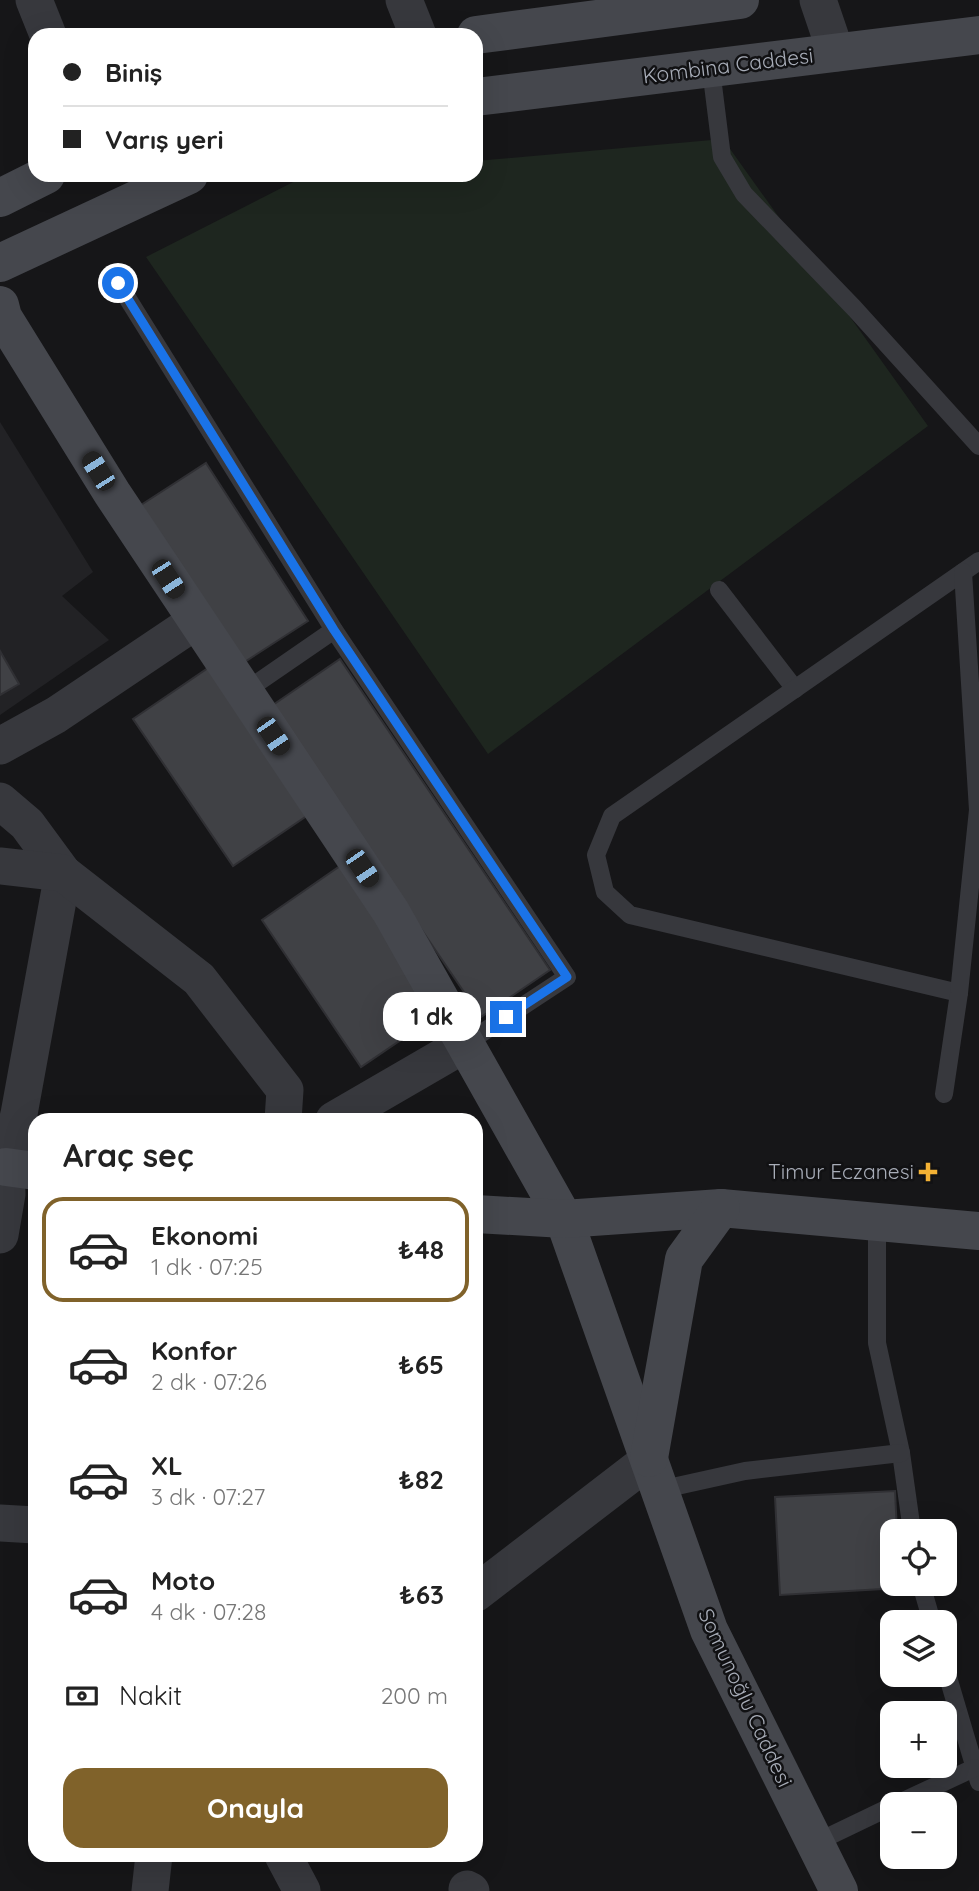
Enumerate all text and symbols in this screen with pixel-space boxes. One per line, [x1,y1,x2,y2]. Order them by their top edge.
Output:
street label: Kombina Caddesi [641,42,815,88]
text: Biniş [105,56,162,89]
text: Varış yeri [105,123,224,156]
route start [102,267,134,299]
car [78,448,119,494]
car [148,556,189,602]
car [253,713,294,759]
car [342,845,383,891]
callout: 1 dk [384,992,482,1042]
route end [490,1001,522,1033]
text: 1 dk [411,1002,453,1031]
text: Araç seç [63,1135,194,1175]
place label: Timur Eczanesi [768,1158,914,1184]
marker: Timur Eczanesi [920,1164,936,1180]
icon: car [67,1218,130,1281]
text: Ekonomi [151,1219,258,1252]
text: ₺48 [398,1233,444,1266]
text: 1 dk · 07:25 [151,1252,263,1281]
icon: car [67,1333,130,1396]
text: Konfor [151,1334,237,1367]
text: ₺65 [398,1348,444,1381]
text: 2 dk · 07:26 [151,1367,267,1396]
icon: car [67,1448,130,1511]
text: XL [151,1449,183,1482]
text: ₺82 [398,1463,444,1496]
text: 3 dk · 07:27 [151,1482,265,1511]
map controls [880,1519,957,1869]
button: locate [880,1519,957,1596]
icon: car [67,1563,130,1626]
text: Moto [151,1564,215,1597]
text: ₺63 [399,1578,444,1611]
text: 4 dk · 07:28 [151,1597,266,1626]
street label: Somunoğlu Caddesi [693,1604,799,1791]
button: layers [880,1610,957,1687]
icon: cash [63,1677,101,1715]
text: Nakit [119,1679,182,1712]
text: 200 m [381,1681,448,1710]
button: + [880,1701,957,1778]
button: Onayla [63,1768,448,1848]
button: − [880,1792,957,1869]

